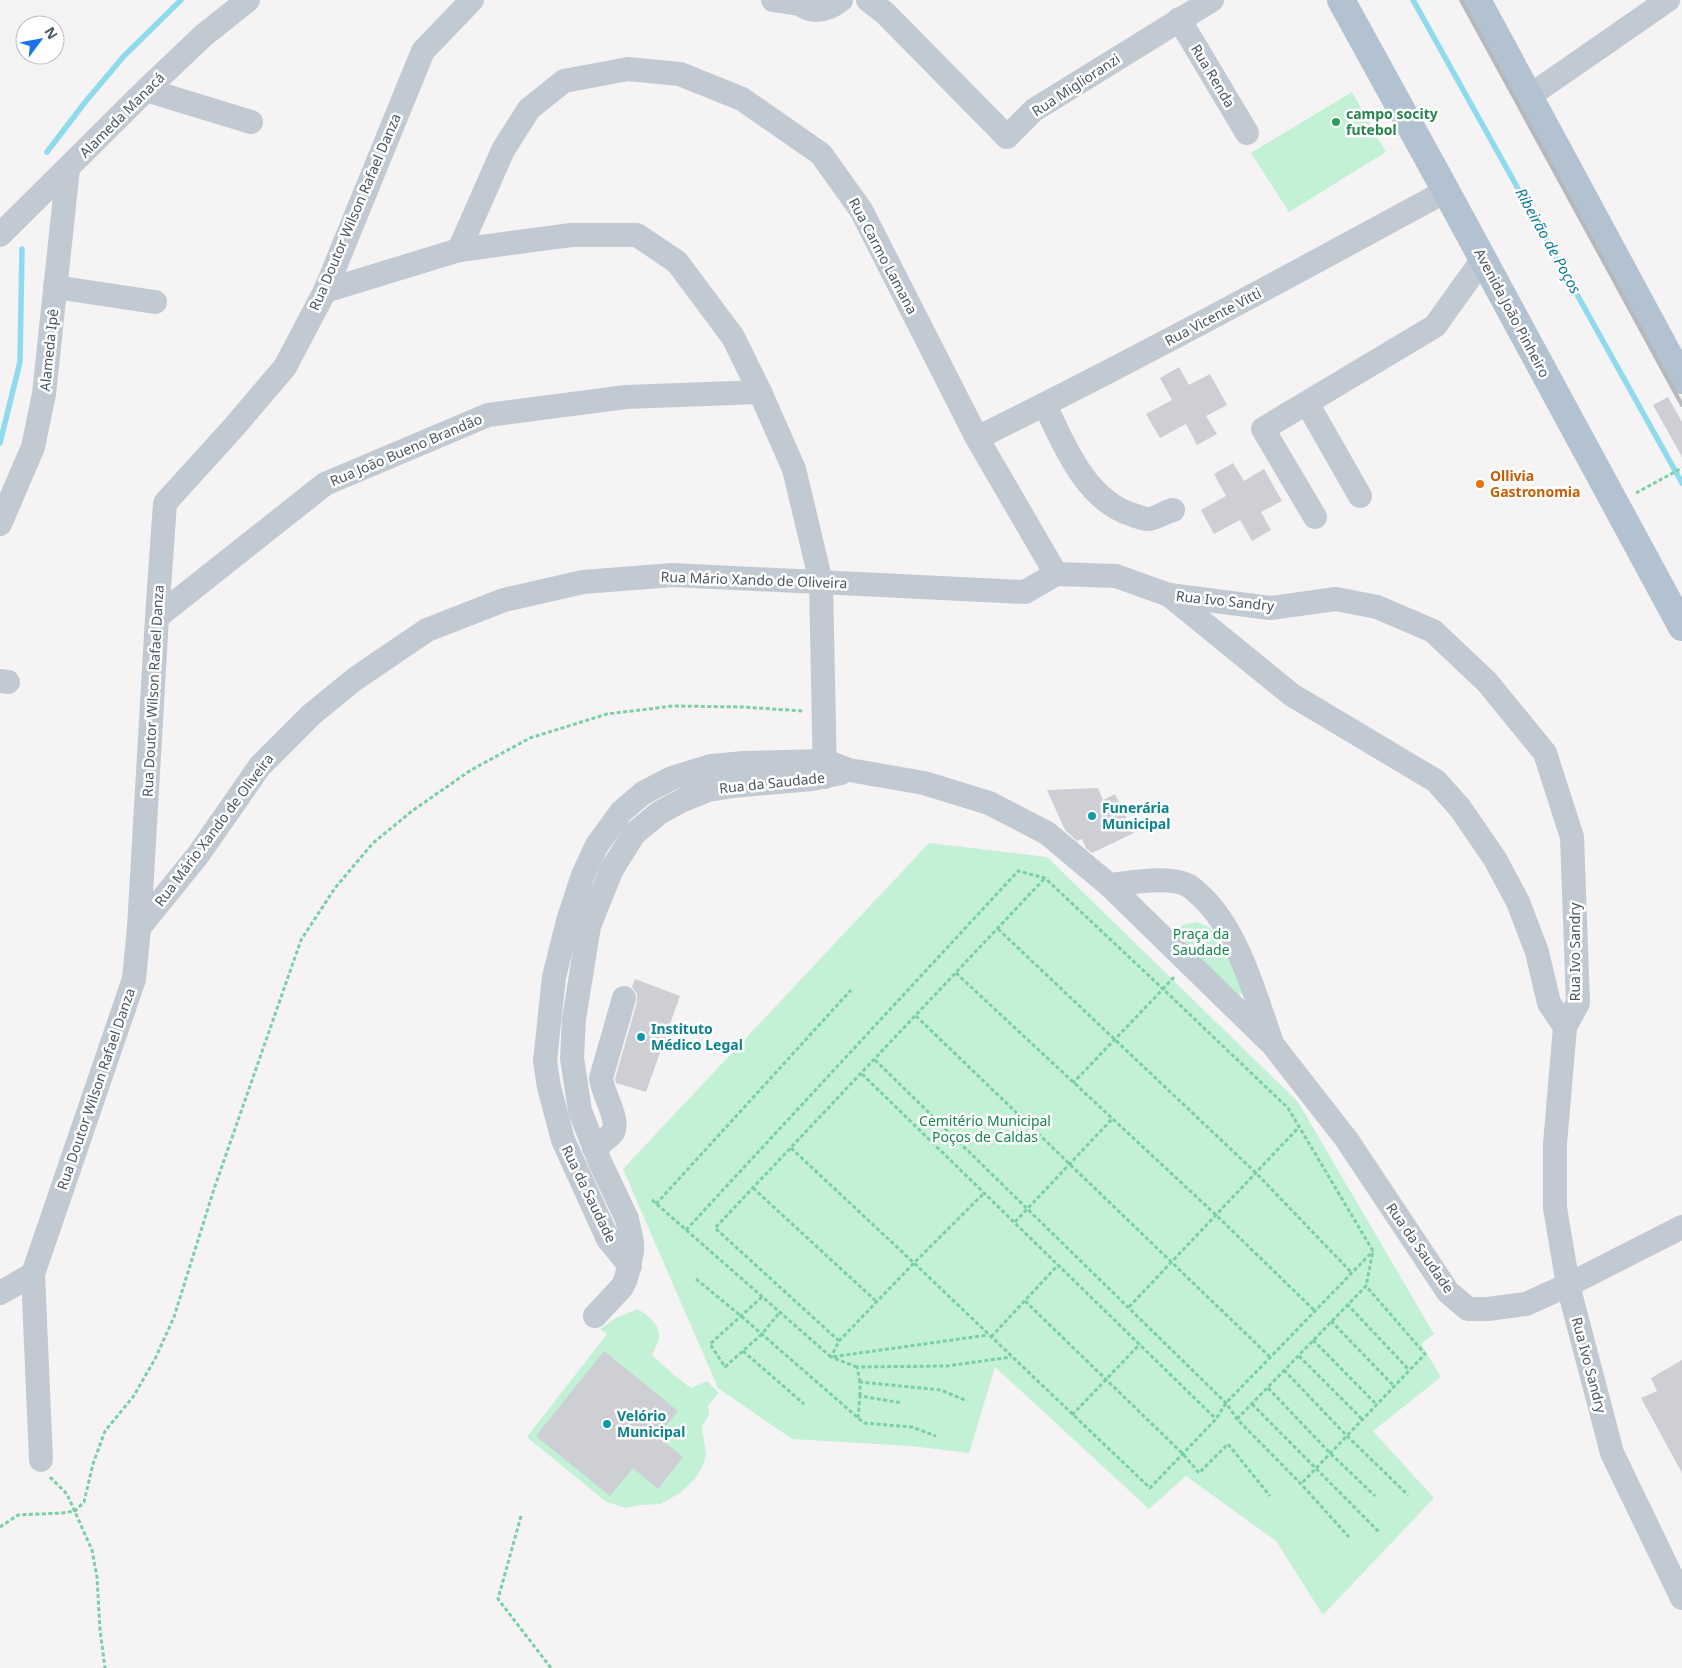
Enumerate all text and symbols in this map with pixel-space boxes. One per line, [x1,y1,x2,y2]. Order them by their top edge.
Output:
north arrow [15,15,65,65]
text: N [40,23,63,43]
street label: Rua Renda [1187,41,1240,111]
street label: Rua Miglioranzi [1028,49,1124,120]
street label: Alameda Manacá [75,68,168,161]
place label: campo socity futebol [1346,104,1438,139]
street label: Rua Doutor Wilson Rafael Danza [304,110,405,313]
marker: campo socity futebol [1330,116,1342,128]
water label: Ribeirão de Poços [1512,184,1586,297]
street label: Rua Carmo Lamana [845,194,922,317]
street label: Avenida João Pinheiro [1470,245,1555,381]
street label: Rua Vicente Vitti [1161,283,1264,350]
street label: Alameda Ipê [35,308,62,392]
street label: Rua João Bueno Brandão [327,409,485,490]
place label: Ollivia Gastronomia [1490,466,1580,501]
marker: Ollivia Gastronomia [1474,478,1486,490]
street label: Rua Mário Xando de Oliveira [660,567,848,592]
street label: Rua Doutor Wilson Rafael Danza [137,584,168,798]
street label: Rua Ivo Sandry [1175,586,1276,615]
street label: Rua Mário Xando de Oliveira [150,749,277,910]
street label: Rua da Saudade [718,767,826,797]
place label: Funerária Municipal [1102,798,1170,833]
marker: Funerária Municipal [1086,810,1098,822]
street label: Rua Ivo Sandry [1565,902,1584,1001]
park label: Praça da Saudade [1172,924,1230,959]
street label: Rua Doutor Wilson Rafael Danza [52,985,139,1192]
place label: Instituto Médico Legal [651,1019,743,1054]
marker: Instituto Médico Legal [635,1031,647,1043]
park label: Cemitério Municipal Poços de Caldas [919,1111,1051,1146]
street label: Rua da Saudade [558,1142,621,1246]
street label: Rua da Saudade [1382,1199,1459,1297]
street label: Rua Ivo Sandry [1568,1315,1612,1416]
place label: Velório Municipal [617,1406,685,1441]
marker: Velório Municipal [601,1418,613,1430]

